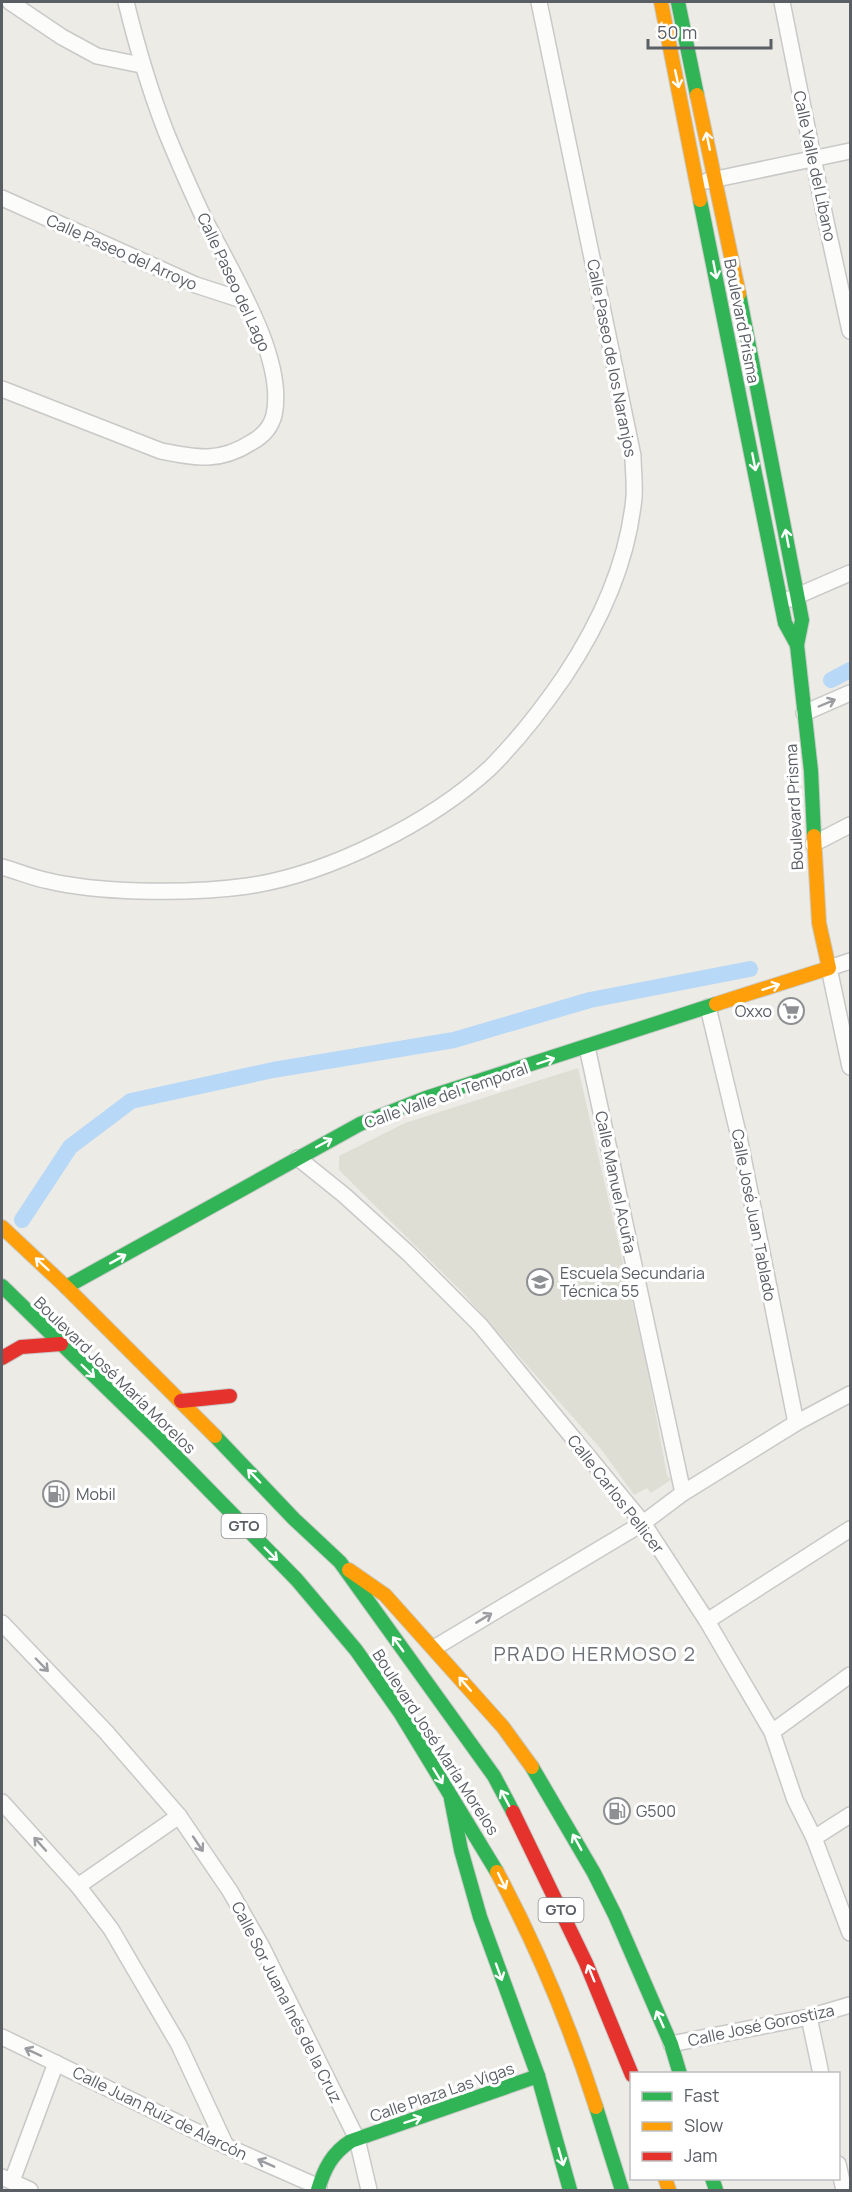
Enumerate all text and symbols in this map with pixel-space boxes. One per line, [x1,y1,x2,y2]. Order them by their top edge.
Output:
scale bar [648,12,771,50]
text: 50 m [657,20,697,44]
one-way arrow [671,70,683,89]
street label: Calle Valle del Líbano [788,89,842,243]
one-way arrow [702,132,713,151]
street label: Calle Paseo del Arroyo [43,209,201,295]
street label: Calle Paseo del Lago [192,209,276,355]
street label: Calle Paseo de los Naranjos [582,257,642,459]
street label: Boulevard Prisma [719,257,765,385]
one-way arrow [710,260,721,280]
one-way arrow [749,451,760,471]
one-way arrow [782,529,793,549]
one-way arrow [818,697,836,708]
street label: Boulevard Prisma [780,743,808,871]
one-way arrow [761,980,780,991]
supermarket icon: Oxxo [776,996,806,1026]
place label: Oxxo [735,1000,772,1022]
one-way arrow [536,1054,555,1065]
street label: Calle Valle del Temporal [361,1057,531,1133]
street label: Calle Manuel Acuña [590,1109,642,1255]
street label: Calle José Juan Tablado [727,1127,781,1303]
one-way arrow [315,1137,333,1148]
one-way arrow [108,1253,126,1264]
one-way arrow [34,1257,49,1271]
place label: Escuela Secundaria Técnica 55 [560,1262,705,1302]
school or university icon: Escuela Secundaria Técnica 55 [525,1267,555,1297]
street label: Boulevard José María Morelos [29,1292,201,1458]
one-way arrow [81,1364,96,1378]
street label: Calle Carlos Pellicer [563,1430,669,1558]
one-way arrow [247,1469,261,1484]
fuel station icon: Mobil [41,1479,71,1509]
place label: Mobil [76,1483,116,1505]
road number: GTO [222,1514,266,1538]
one-way arrow [263,1546,278,1561]
one-way arrow [475,1611,492,1623]
one-way arrow [392,1636,404,1652]
district label: PRADO HERMOSO 2 [494,1640,696,1667]
street label: Boulevard José María Morelos [368,1645,504,1839]
one-way arrow [35,1658,50,1673]
one-way arrow [458,1676,472,1691]
one-way arrow [432,1767,444,1784]
one-way arrow [499,1790,511,1807]
fuel station icon: G500 [602,1796,632,1826]
place label: G500 [636,1800,676,1822]
one-way arrow [571,1834,583,1851]
one-way arrow [192,1835,204,1852]
one-way arrow [33,1837,47,1852]
one-way arrow [496,1872,508,1889]
street label: Calle Sor Juana Inés de la Cruz [227,1898,347,2106]
road number: GTO [538,1898,584,1922]
one-way arrow [495,1962,506,1981]
one-way arrow [585,1964,596,1983]
street label: Calle José Gorostiza [686,1999,836,2051]
one-way arrow [654,2010,665,2028]
one-way arrow [25,2046,43,2058]
street label: Calle Plaza Las Vigas [367,2057,517,2127]
street label: Calle Juan Ruiz de Alarcón [69,2061,251,2165]
legend [630,2072,840,2180]
text: Fast [684,2083,719,2107]
text: Slow [684,2113,724,2137]
one-way arrow [403,2114,422,2125]
text: Jam [684,2143,718,2167]
one-way arrow [555,2147,567,2166]
one-way arrow [257,2157,275,2169]

